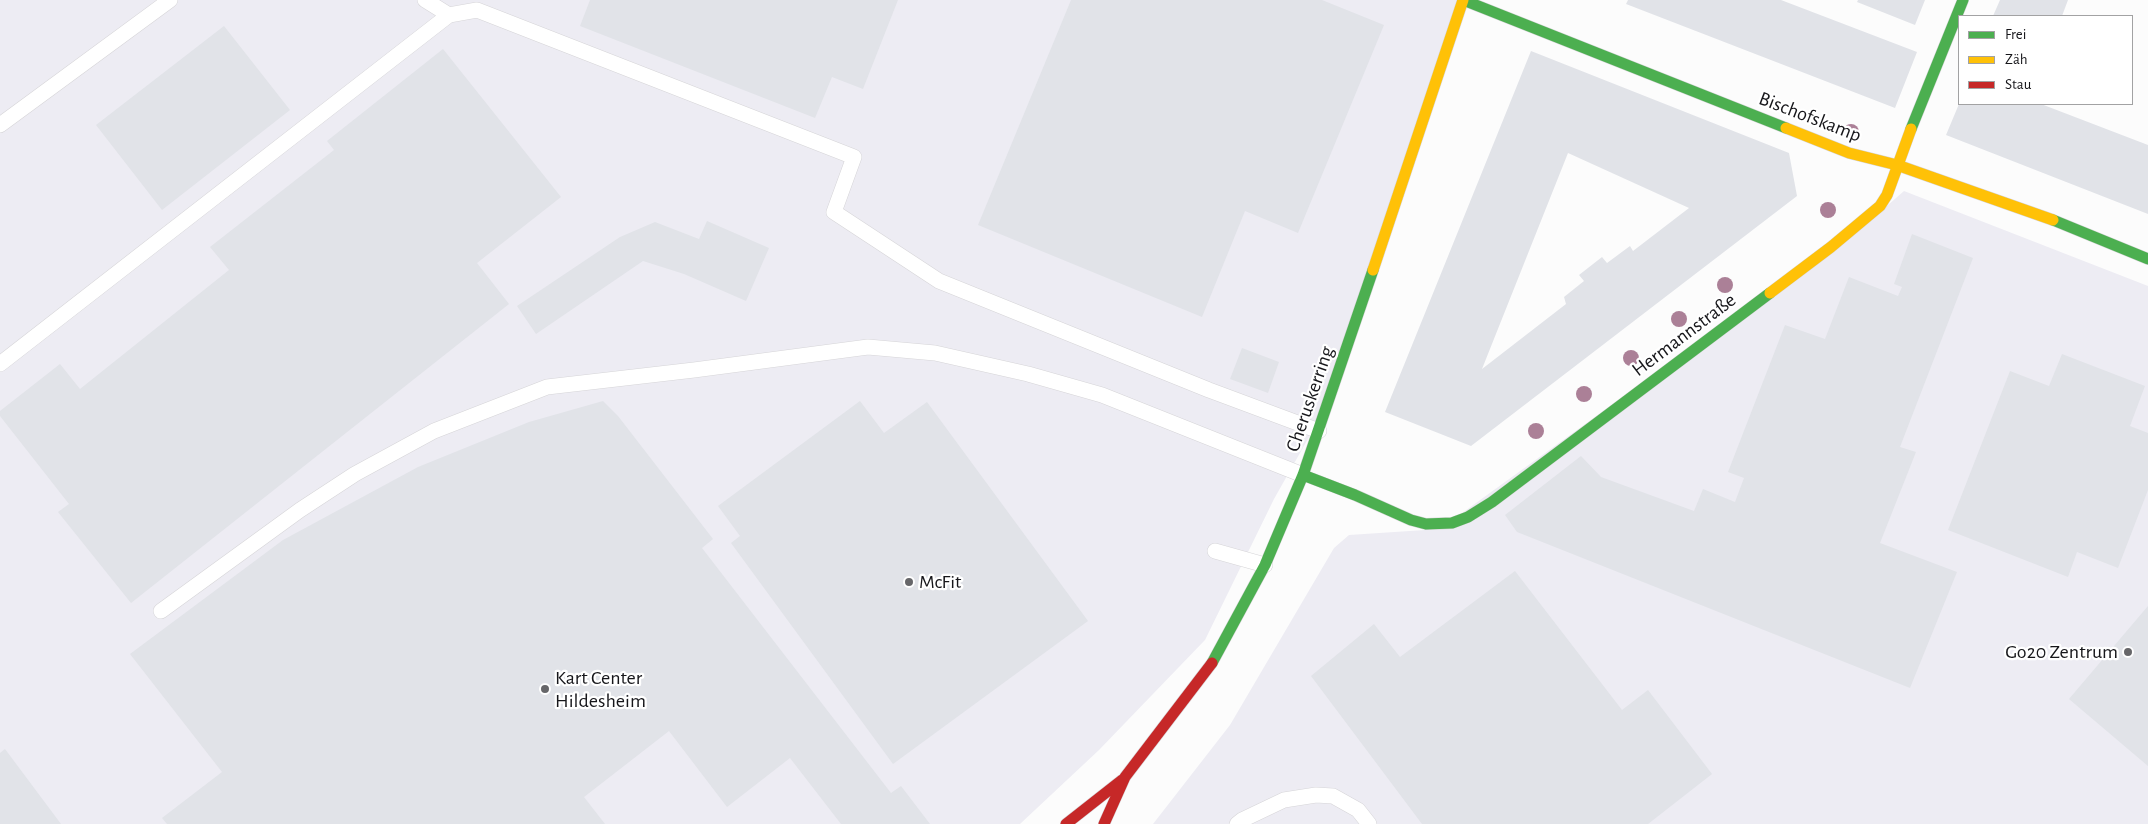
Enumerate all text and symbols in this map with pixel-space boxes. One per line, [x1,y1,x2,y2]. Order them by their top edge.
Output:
legend [1958,15,2133,105]
text: Frei [2005,27,2026,42]
text: Zäh [2005,52,2028,67]
text: Stau [2005,77,2031,92]
street label: Bischofskamp [1755,86,1865,148]
street label: Hermannstraße [1627,288,1741,382]
street label: Cheruskerring [1281,343,1339,455]
place label: McFit [919,570,961,594]
marker: McFit [903,576,915,588]
place label: Go20 Zentrum [2005,640,2118,664]
marker: Go20 Zentrum [2122,646,2134,658]
place label: Kart Center Hildesheim [555,666,646,713]
marker: Kart Center Hildesheim [539,683,551,695]

